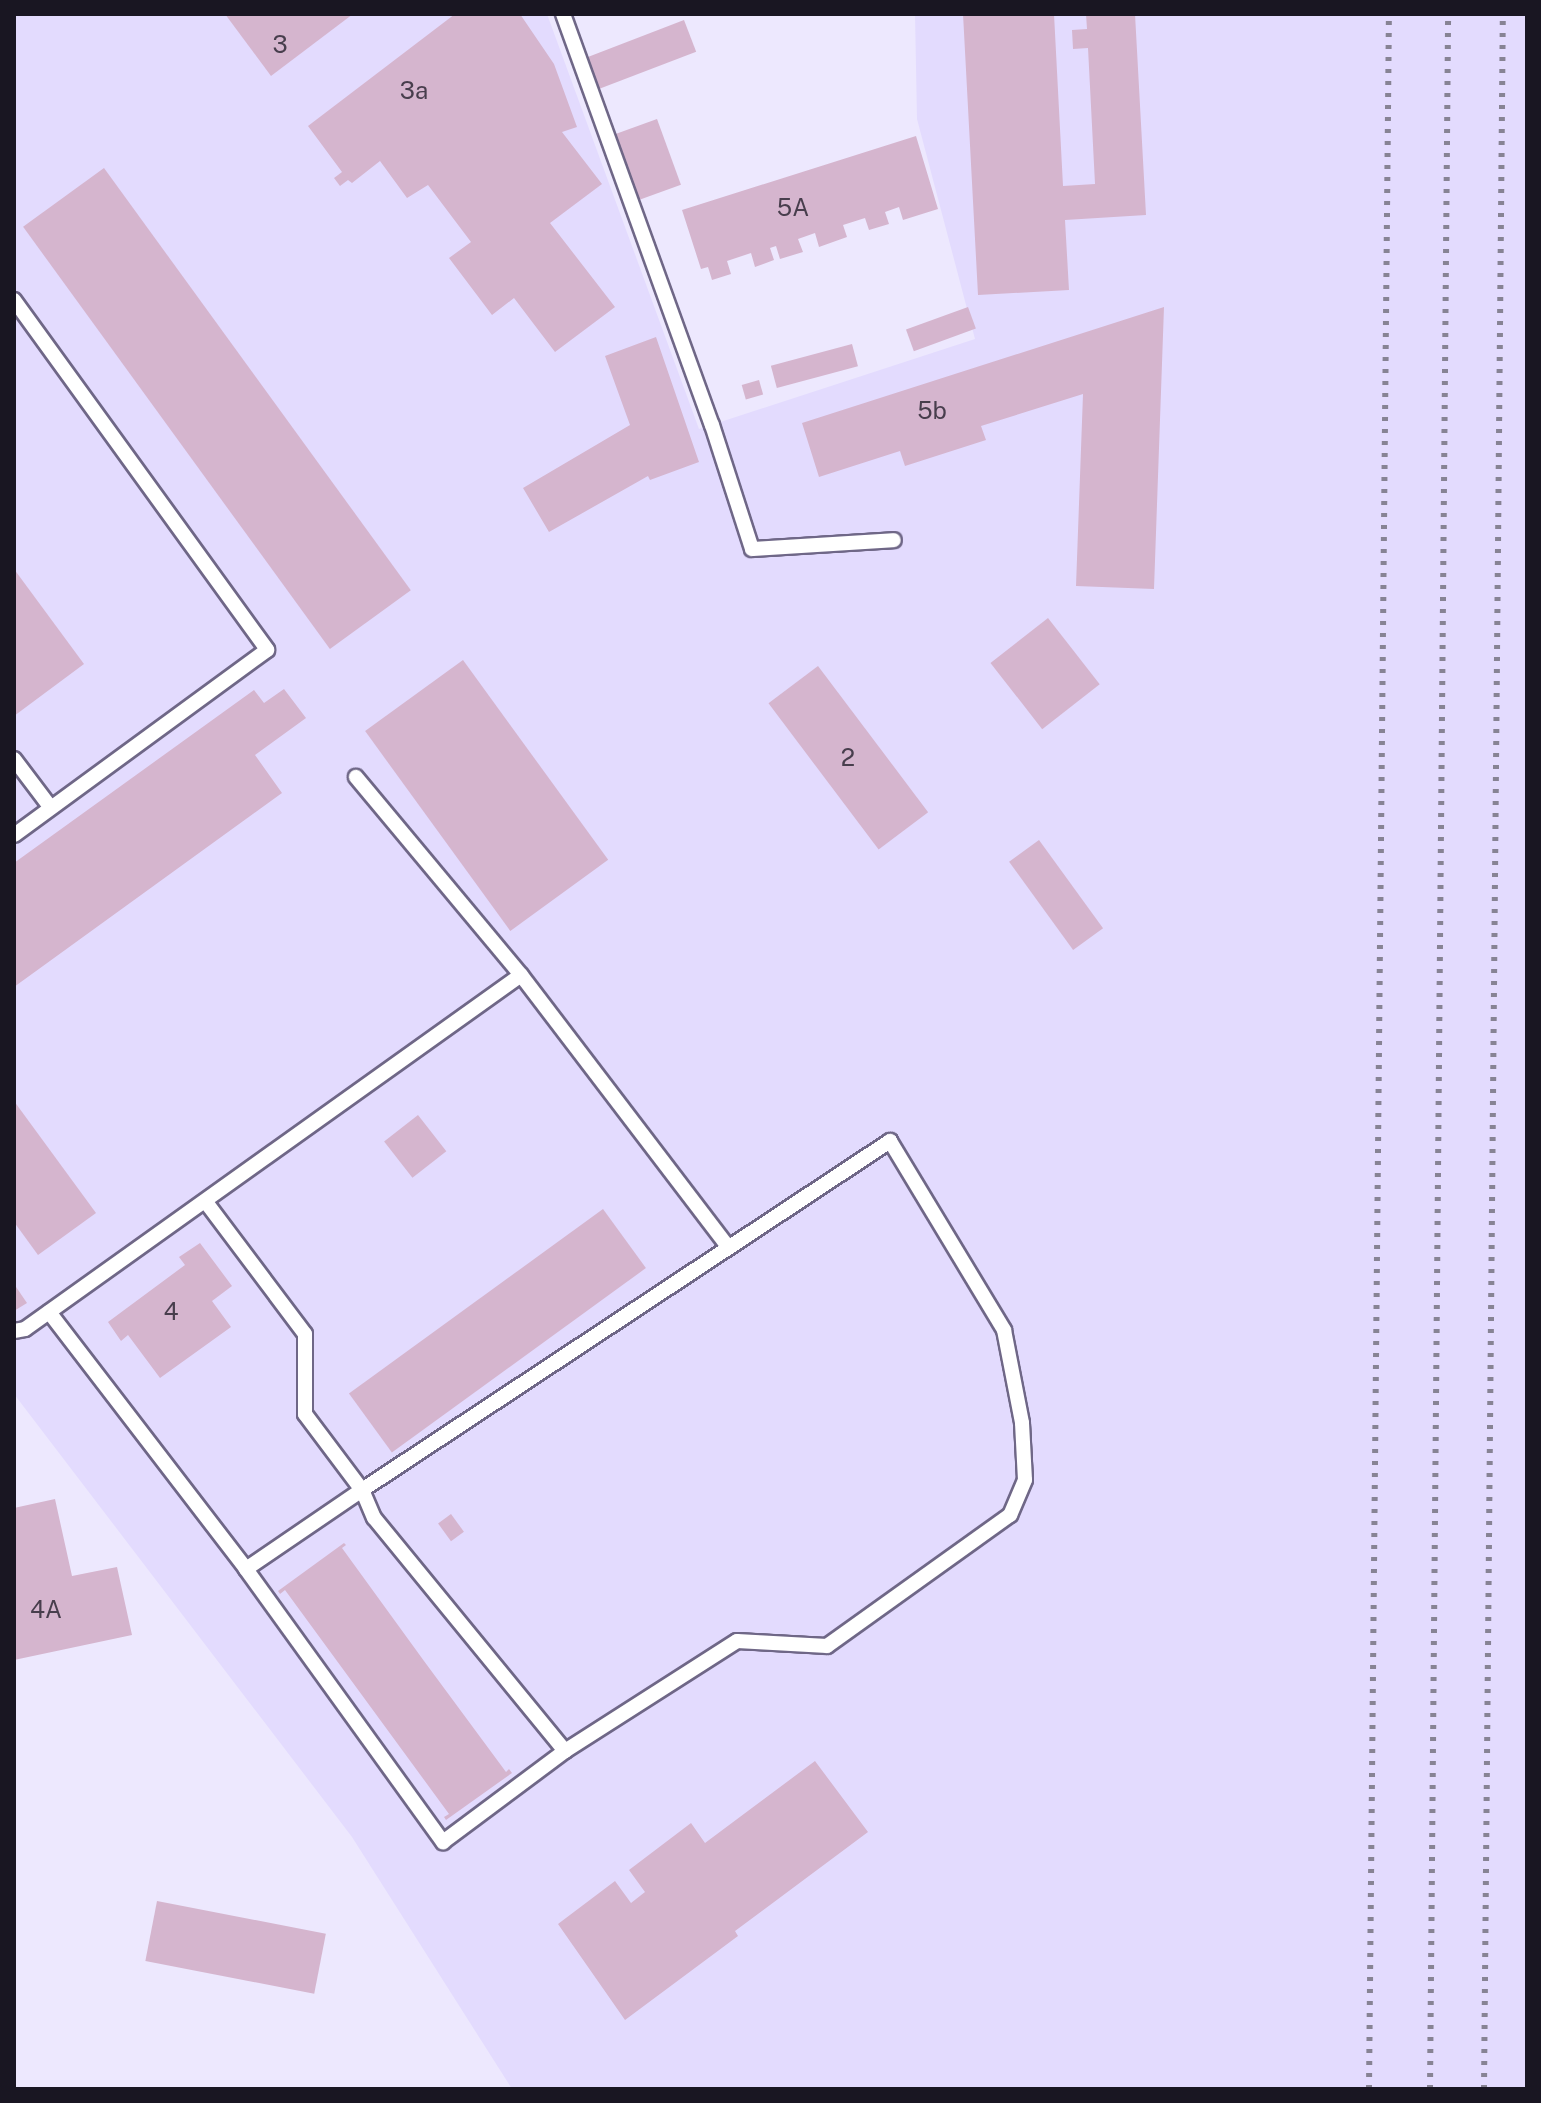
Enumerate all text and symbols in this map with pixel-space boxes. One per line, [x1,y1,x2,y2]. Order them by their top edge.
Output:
house number: 3 [272,31,288,59]
house number: 3a [400,77,428,105]
house number: 5A [777,194,809,222]
house number: 5b [917,397,947,425]
house number: 2 [841,744,855,772]
house number: 4 [163,1298,179,1326]
house number: 4A [30,1596,62,1624]

